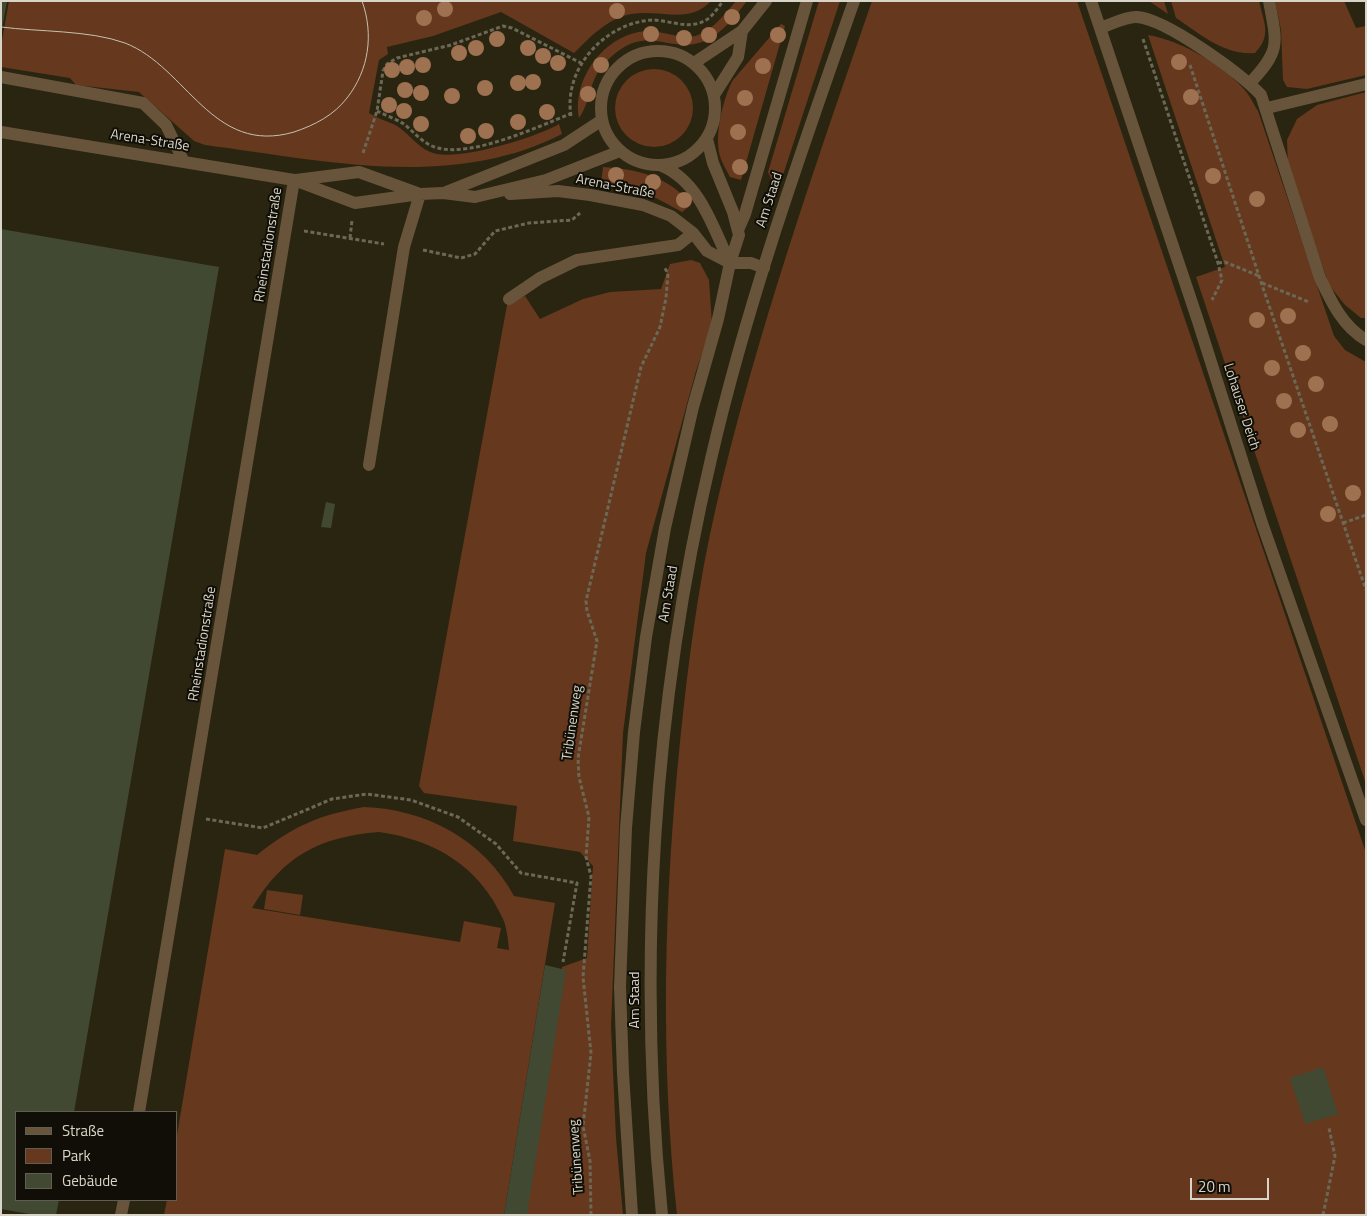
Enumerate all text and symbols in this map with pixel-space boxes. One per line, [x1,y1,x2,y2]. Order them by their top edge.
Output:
street label: Arena-Straße [109,126,191,156]
street label: Am Staad [753,170,787,230]
street label: Arena-Straße [574,171,656,203]
street label: Rheinstadionstraße [252,186,286,304]
street label: Lohauser Deich [1219,361,1263,453]
street label: Am Staad [656,565,682,623]
street label: Rheinstadionstraße [186,585,220,703]
street label: Tribünenweg [559,684,587,762]
street label: Am Staad [628,972,644,1028]
legend [15,1111,178,1201]
text: Straße [62,1119,104,1142]
street label: Tribünenweg [566,1119,588,1195]
text: Park [62,1144,91,1167]
scale bar [1192,1168,1271,1200]
text: Gebäude [62,1169,118,1192]
text: 20 m [1198,1175,1231,1198]

